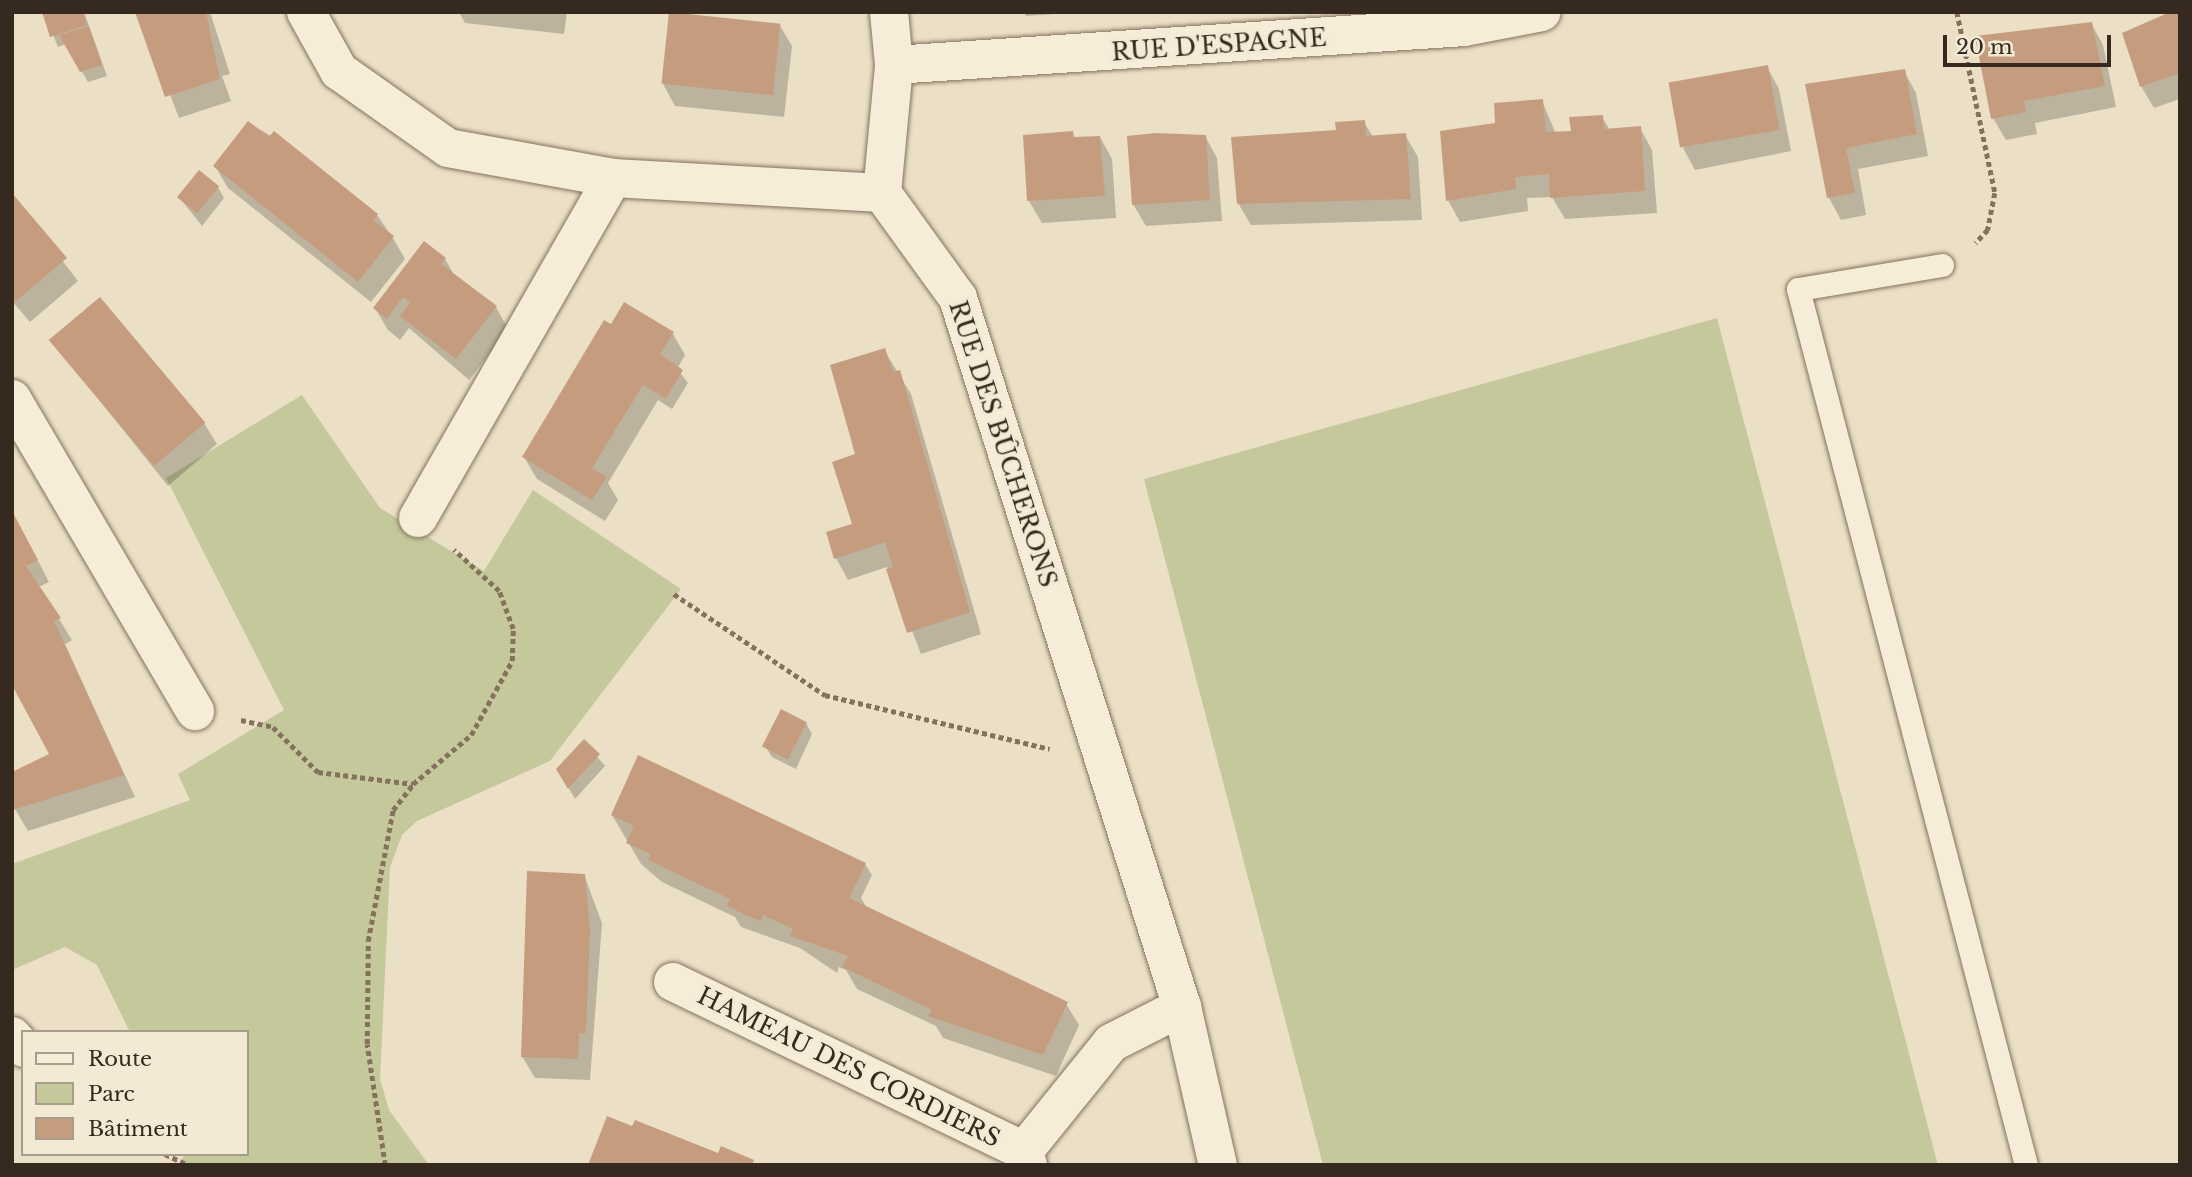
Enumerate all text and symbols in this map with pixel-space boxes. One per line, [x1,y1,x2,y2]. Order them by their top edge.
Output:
scale bar [1947,21,2115,65]
street label: RUE D'ESPAGNE [1110,23,1328,67]
text: 20 m [1956,34,2013,60]
street label: RUE DES BÛCHERONS [943,297,1063,591]
street label: HAMEAU DES CORDIERS [693,981,1005,1153]
legend [21,1030,248,1156]
text: Route [88,1046,152,1072]
text: Parc [88,1081,135,1107]
text: Bâtiment [88,1116,188,1142]

